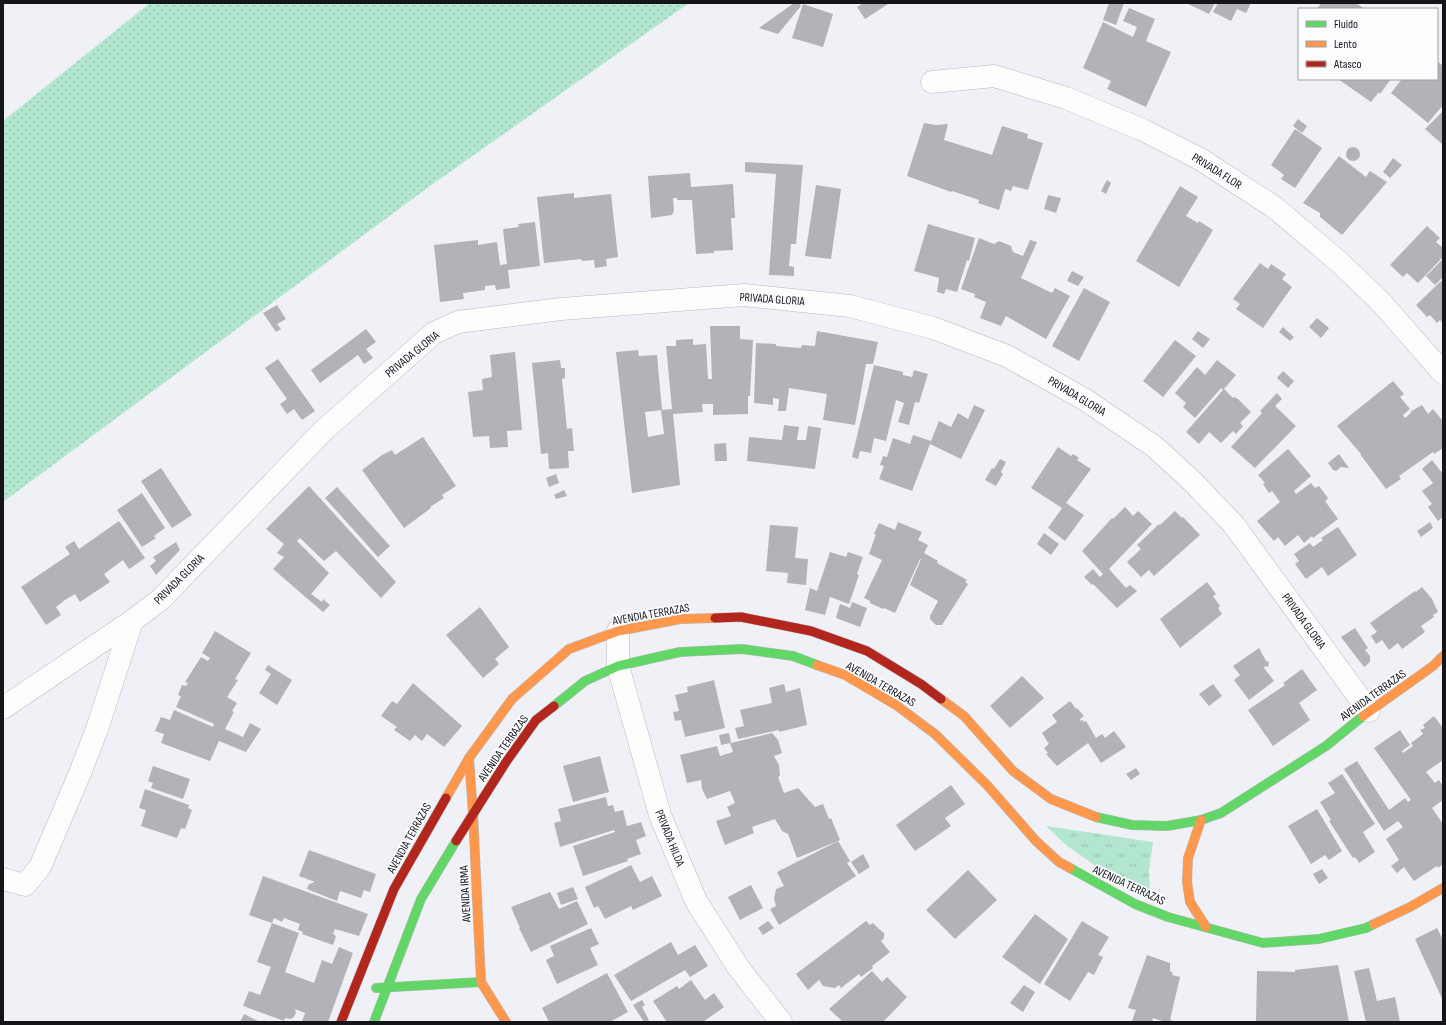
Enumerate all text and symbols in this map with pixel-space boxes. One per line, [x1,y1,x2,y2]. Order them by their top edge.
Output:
legend [1298,8,1438,80]
text: Fluido [1334,17,1358,32]
text: Lento [1334,37,1357,52]
text: Atasco [1333,57,1361,72]
street label: PRIVADA FLOR [1189,150,1245,193]
street label: PRIVADA GLORIA [739,290,806,309]
street label: PRIVADA GLORIA [382,327,443,381]
street label: PRIVADA GLORIA [1045,373,1109,420]
street label: PRIVADA GLORIA [151,550,208,608]
street label: PRIVADA GLORIA [1278,590,1329,653]
street label: AVENDIA TERRAZAS [610,600,691,629]
street label: AVENIDA TERRAZAS [842,658,918,710]
street label: AVENIDA TERRAZAS [1337,666,1409,725]
street label: AVENIDA TERRAZAS [474,712,532,785]
street label: AVENDIA TERRAZAS [383,800,435,877]
street label: PRIVADA HILDA [651,808,688,870]
street label: AVENIDA TERRAZAS [1089,862,1167,909]
street label: AVENIDA IRMA [456,864,475,924]

